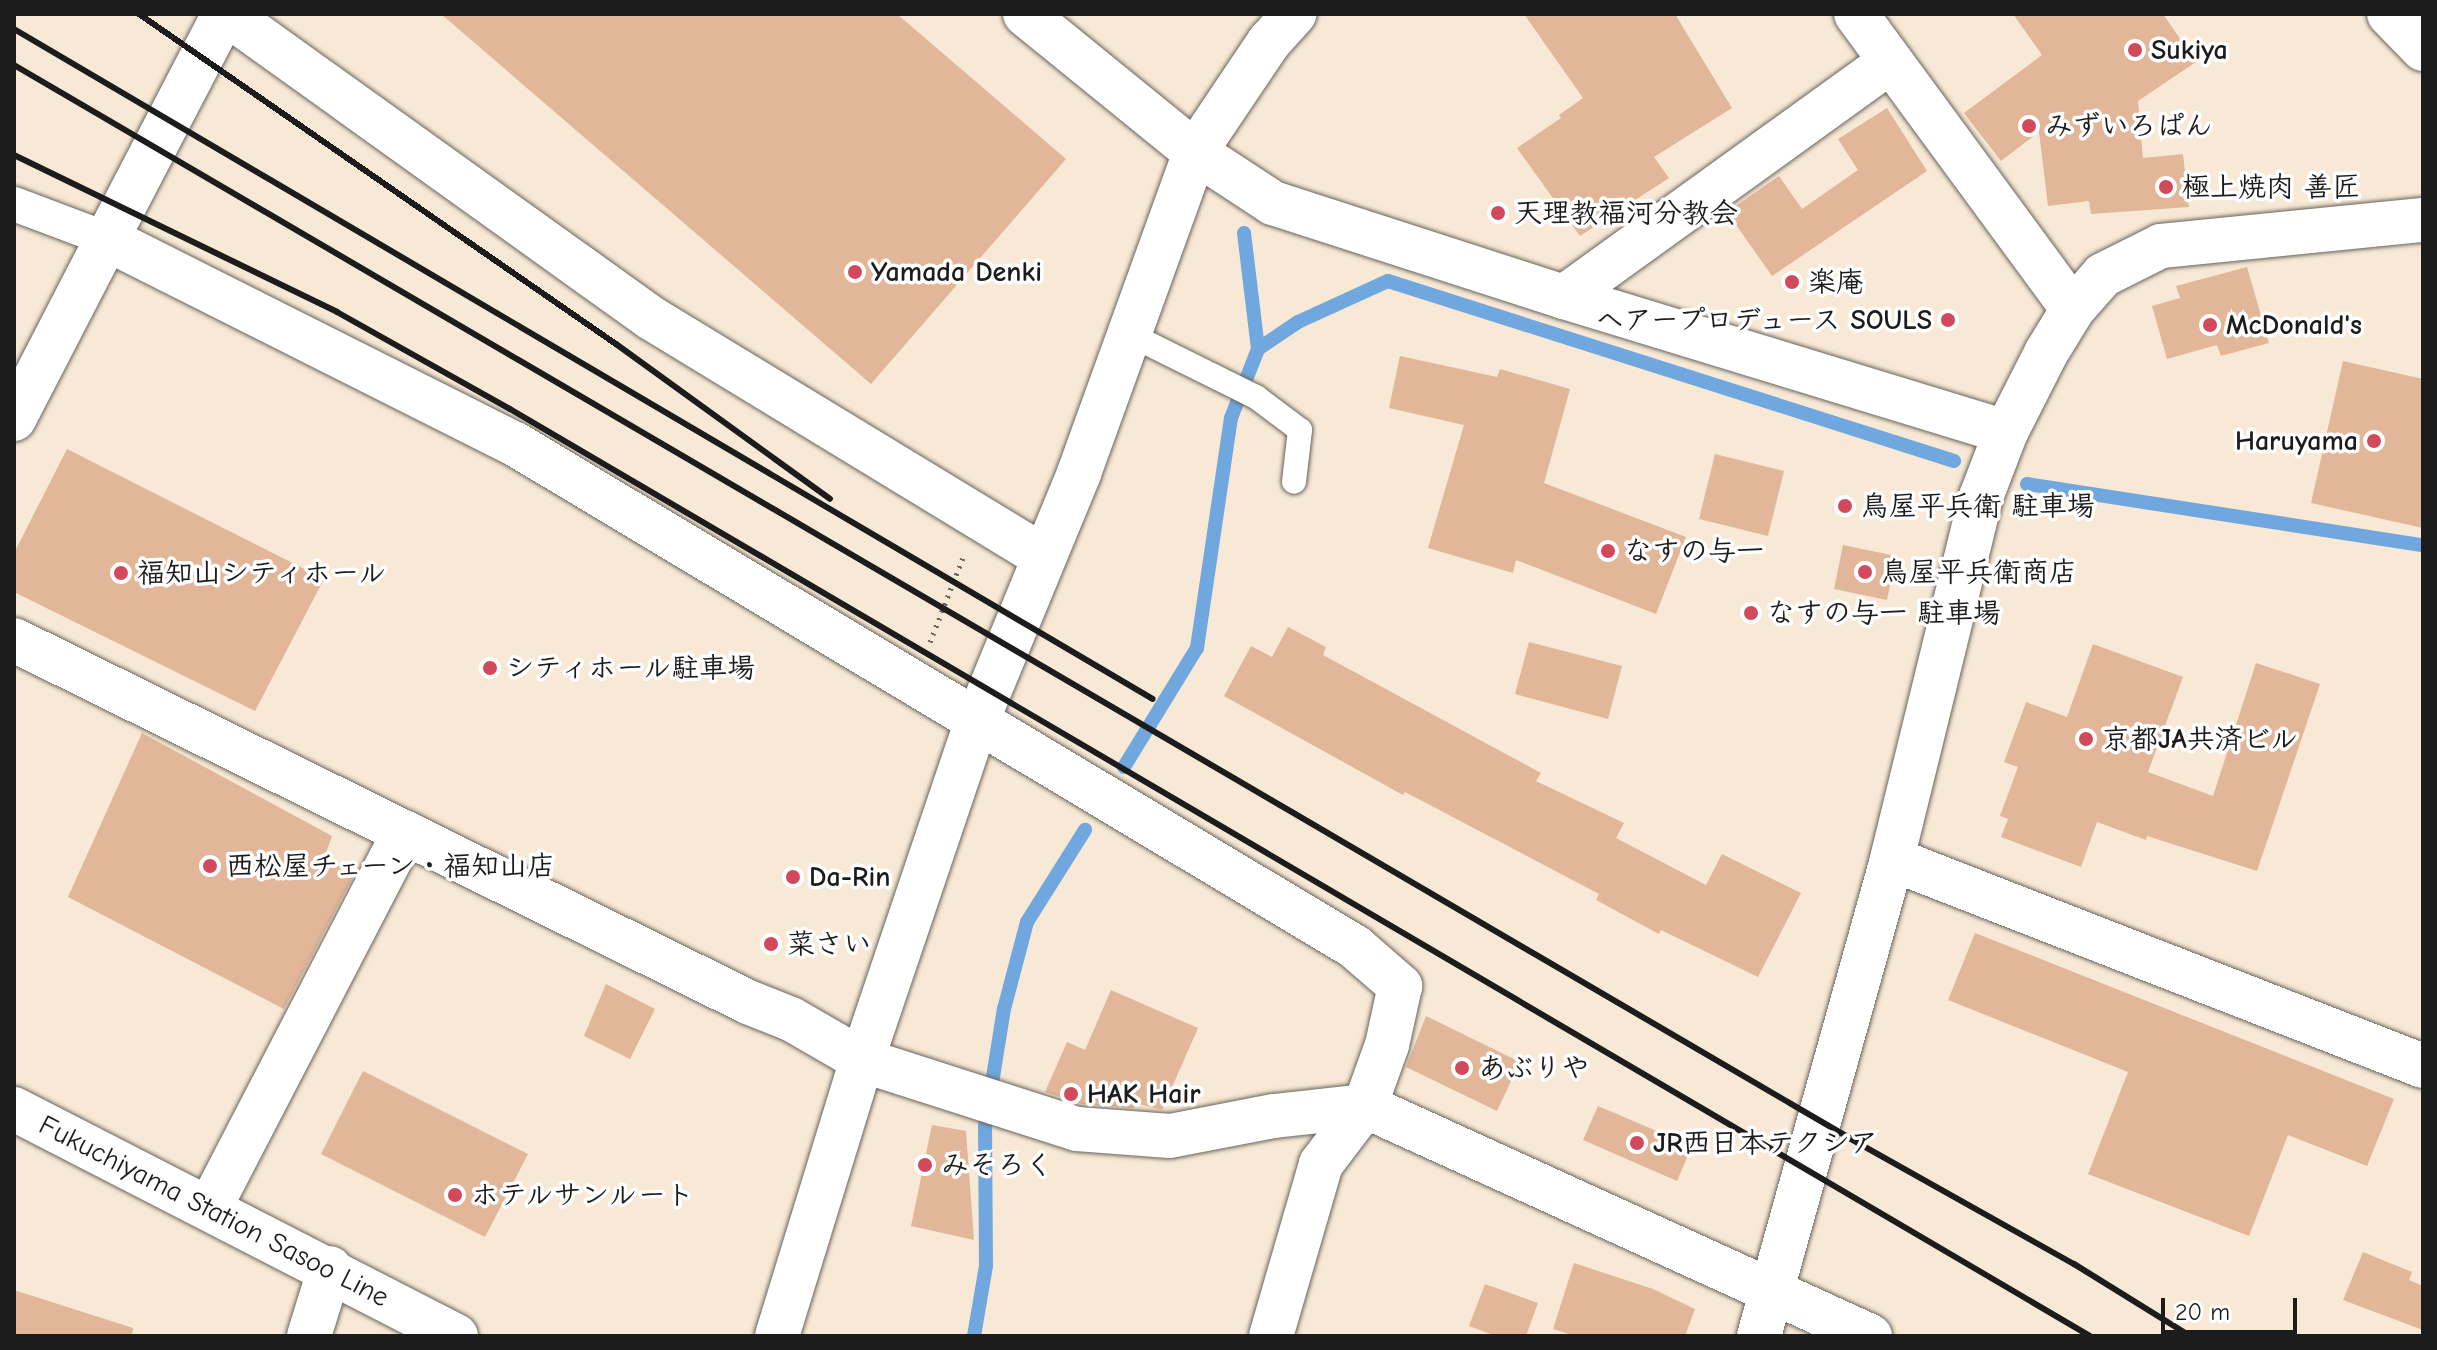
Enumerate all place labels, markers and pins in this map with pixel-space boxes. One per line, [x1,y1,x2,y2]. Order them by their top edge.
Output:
place label: Sukiya [2151,33,2228,67]
marker: Sukiya [2126,41,2144,59]
place label: みずいろぱん [2045,109,2213,143]
marker: みずいろぱん [2020,117,2038,135]
place label: 極上焼肉 善匠 [2182,170,2360,204]
marker: 極上焼肉 善匠 [2157,178,2175,196]
place label: 天理教福河分教会 [1514,196,1738,230]
marker: 天理教福河分教会 [1489,204,1507,222]
place label: Yamada Denki [871,255,1042,289]
marker: Yamada Denki [846,263,864,281]
place label: 楽庵 [1808,265,1864,299]
marker: 楽庵 [1783,273,1801,291]
place label: ヘアープロデュース SOULS [1590,303,1932,337]
place label: McDonald's [2226,308,2362,342]
marker: ヘアープロデュース SOULS [1939,311,1957,329]
marker: McDonald's [2201,316,2219,334]
place label: Haruyama [2235,424,2358,458]
marker: Haruyama [2365,432,2383,450]
place label: 鳥屋平兵衛 駐車場 [1861,489,2095,523]
marker: 鳥屋平兵衛 駐車場 [1836,497,1854,515]
place label: なすの与一 [1624,534,1764,568]
marker: なすの与一 [1599,542,1617,560]
place label: 鳥屋平兵衛商店 [1881,555,2077,589]
place label: 福知山シティホール [137,556,389,590]
marker: 鳥屋平兵衛商店 [1856,563,1874,581]
marker: 福知山シティホール [112,564,130,582]
place label: なすの与一 駐車場 [1767,596,2001,630]
marker: なすの与一 駐車場 [1742,604,1760,622]
place label: シティホール駐車場 [506,651,758,685]
marker: シティホール駐車場 [481,659,499,677]
place label: 京都JA共済ビル [2102,722,2299,756]
marker: 京都JA共済ビル [2077,730,2095,748]
place label: 西松屋チェーン・福知山店 [226,849,560,883]
marker: 西松屋チェーン・福知山店 [201,857,219,875]
place label: Da-Rin [809,860,890,894]
marker: Da-Rin [784,868,802,886]
place label: 菜さい [787,927,871,961]
marker: 菜さい [762,935,780,953]
place label: あぶりや [1478,1051,1590,1085]
marker: あぶりや [1453,1059,1471,1077]
place label: HAK Hair [1087,1077,1200,1111]
marker: HAK Hair [1062,1085,1080,1103]
place label: JR西日本テクシア [1653,1126,1879,1160]
marker: JR西日本テクシア [1628,1134,1646,1152]
place label: みそろく [941,1148,1053,1182]
marker: みそろく [916,1156,934,1174]
place label: ホテルサンルート [471,1178,696,1212]
marker: ホテルサンルート [446,1186,464,1204]

